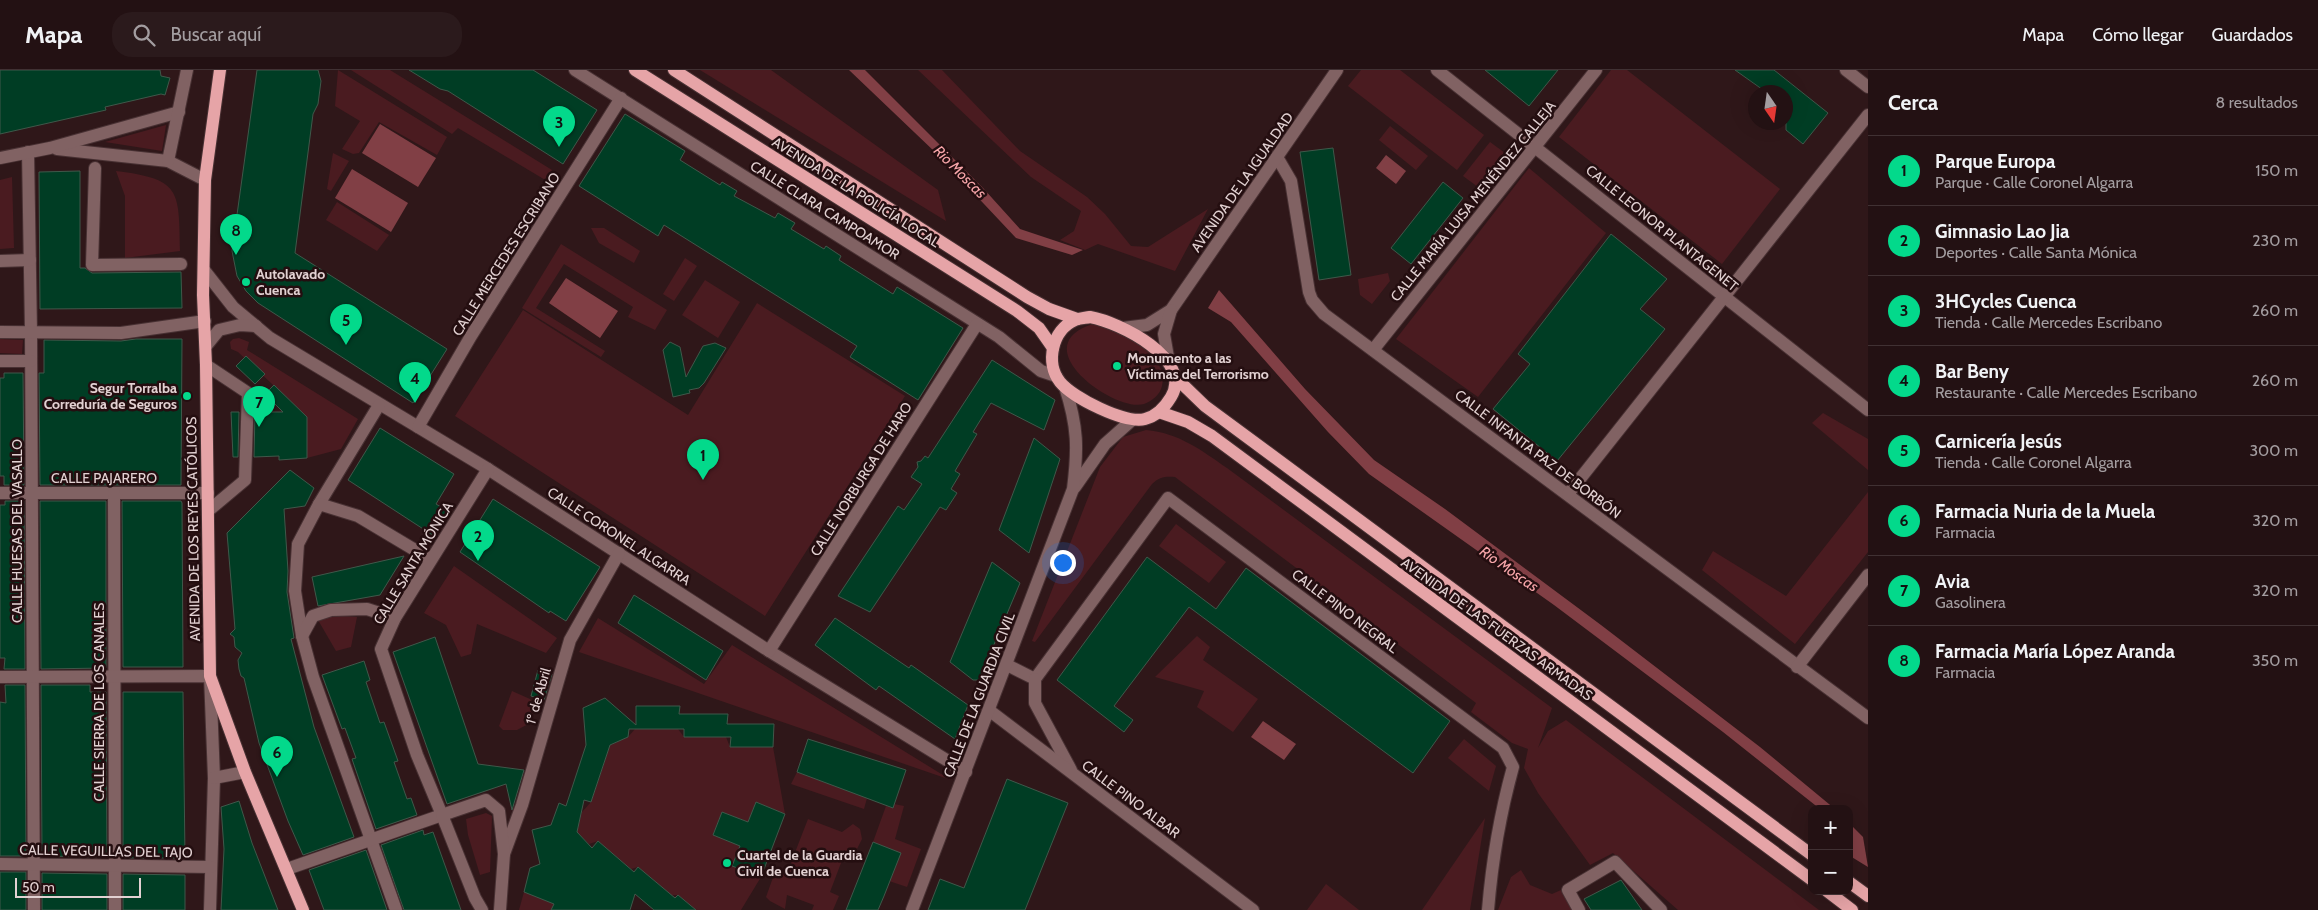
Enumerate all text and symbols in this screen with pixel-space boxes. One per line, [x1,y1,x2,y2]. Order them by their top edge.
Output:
search box [112,12,462,57]
text: Mapa [25,20,82,49]
icon: search [130,21,158,49]
text: Buscar aquí [170,23,261,46]
text: Mapa [2022,24,2064,46]
text: Cómo llegar [2092,24,2184,46]
text: Guardados [2212,24,2293,46]
north arrow [1748,85,1793,130]
text: Cerca [1888,90,1938,115]
text: 8 resultados [2216,93,2298,112]
street label: CALLE MARÍA LUISA MENÉNDEZ CALLEJA [1386,97,1560,305]
pin: 3 [543,106,575,147]
street label: AVENIDA DE LA IGUALDAD [1187,109,1297,255]
street label: AVENIDA DE LA POLICÍA LOCAL [769,133,943,251]
water label: Rio Moscas [930,142,990,202]
text: Parque Europa [1935,150,2055,173]
street label: CALLE CLARA CAMPOAMOR [747,157,904,264]
street label: CALLE LEONOR PLANTAGENET [1582,161,1742,295]
text: 1 [1901,161,1907,180]
text: 150 m [2255,161,2298,180]
street label: CALLE MERCEDES ESCRIBANO [448,169,564,339]
text: Parque · Calle Coronel Algarra [1935,173,2133,192]
pin: 8 [220,214,252,255]
text: Gimnasio Lao Jia [1935,220,2069,243]
text: 2 [1900,231,1908,250]
text: 230 m [2252,231,2298,250]
text: Deportes · Calle Santa Mónica [1935,243,2137,262]
place label: Autolavado Cuenca [256,265,325,299]
marker: Autolavado Cuenca [240,276,252,288]
text: 3HCycles Cuenca [1935,290,2077,313]
text: 3 [1900,301,1908,320]
text: 260 m [2252,301,2298,320]
pin: 5 [330,304,362,345]
text: Tienda · Calle Mercedes Escribano [1935,313,2162,332]
place label: Monumento a las Víctimas del Terrorismo [1127,349,1269,383]
marker: Monumento a las Víctimas del Terrorismo [1111,360,1123,372]
text: Bar Beny [1935,360,2009,383]
pin: 4 [399,362,431,403]
text: 4 [1899,371,1909,390]
text: 260 m [2252,371,2298,390]
place label: Segur Torralba Correduría de Seguros [44,379,177,413]
text: Restaurante · Calle Mercedes Escribano [1935,383,2197,402]
pin: 7 [243,386,275,427]
street label: CALLE INFANTA PAZ DE BORBÓN [1451,386,1625,522]
marker: Segur Torralba Correduría de Seguros [181,390,193,402]
street label: CALLE NORBURGA DE HARO [806,398,916,559]
street label: AVENIDA DE LOS REYES CATÓLICOS [182,416,204,642]
text: Carnicería Jesús [1935,430,2062,453]
street label: CALLE HUESAS DEL VASALLO [8,439,26,623]
pin: 1 [687,439,719,480]
text: 5 [1900,441,1908,460]
text: 300 m [2249,441,2298,460]
text: Tienda · Calle Coronel Algarra [1935,453,2132,472]
street label: CALLE PAJARERO [51,469,157,487]
street label: CALLE CORONEL ALGARRA [544,483,694,589]
street label: CALLE SANTA MÓNICA [369,498,457,628]
text: Farmacia Nuria de la Muela [1935,500,2155,523]
text: 6 [1900,511,1909,530]
text: 320 m [2252,511,2298,530]
pin: 2 [462,520,494,561]
text: Farmacia [1935,523,1995,542]
water label: Rio Moscas [1476,542,1542,596]
your location [1050,550,1076,576]
street label: AVENIDA DE LAS FUERZAS ARMADAS [1398,553,1596,705]
street label: CALLE PINO NEGRAL [1288,565,1402,657]
text: Avia [1935,570,1970,593]
text: 7 [1900,581,1908,600]
text: 320 m [2252,581,2298,600]
text: Gasolinera [1935,593,2006,612]
street label: CALLE SIERRA DE LOS CANALES [90,603,108,801]
street label: CALLE DE LA GUARDIA CIVIL [939,610,1019,780]
text: Farmacia María López Aranda [1935,640,2175,663]
text: 8 [1899,651,1909,670]
text: 350 m [2252,651,2298,670]
text: Farmacia [1935,663,1995,682]
street label: 1º de Abril [521,665,555,726]
pin: 6 [261,736,293,777]
street label: CALLE PINO ALBAR [1078,756,1184,842]
map controls [1808,805,1853,895]
button: + [1808,805,1853,850]
street label: CALLE VEGUILLAS DEL TAJO [19,840,193,862]
place label: Cuartel de la Guardia Civil de Cuenca [737,846,862,880]
button: − [1808,850,1853,895]
marker: Cuartel de la Guardia Civil de Cuenca [721,857,733,869]
scale bar [15,875,141,898]
text: 50 m [22,878,55,896]

